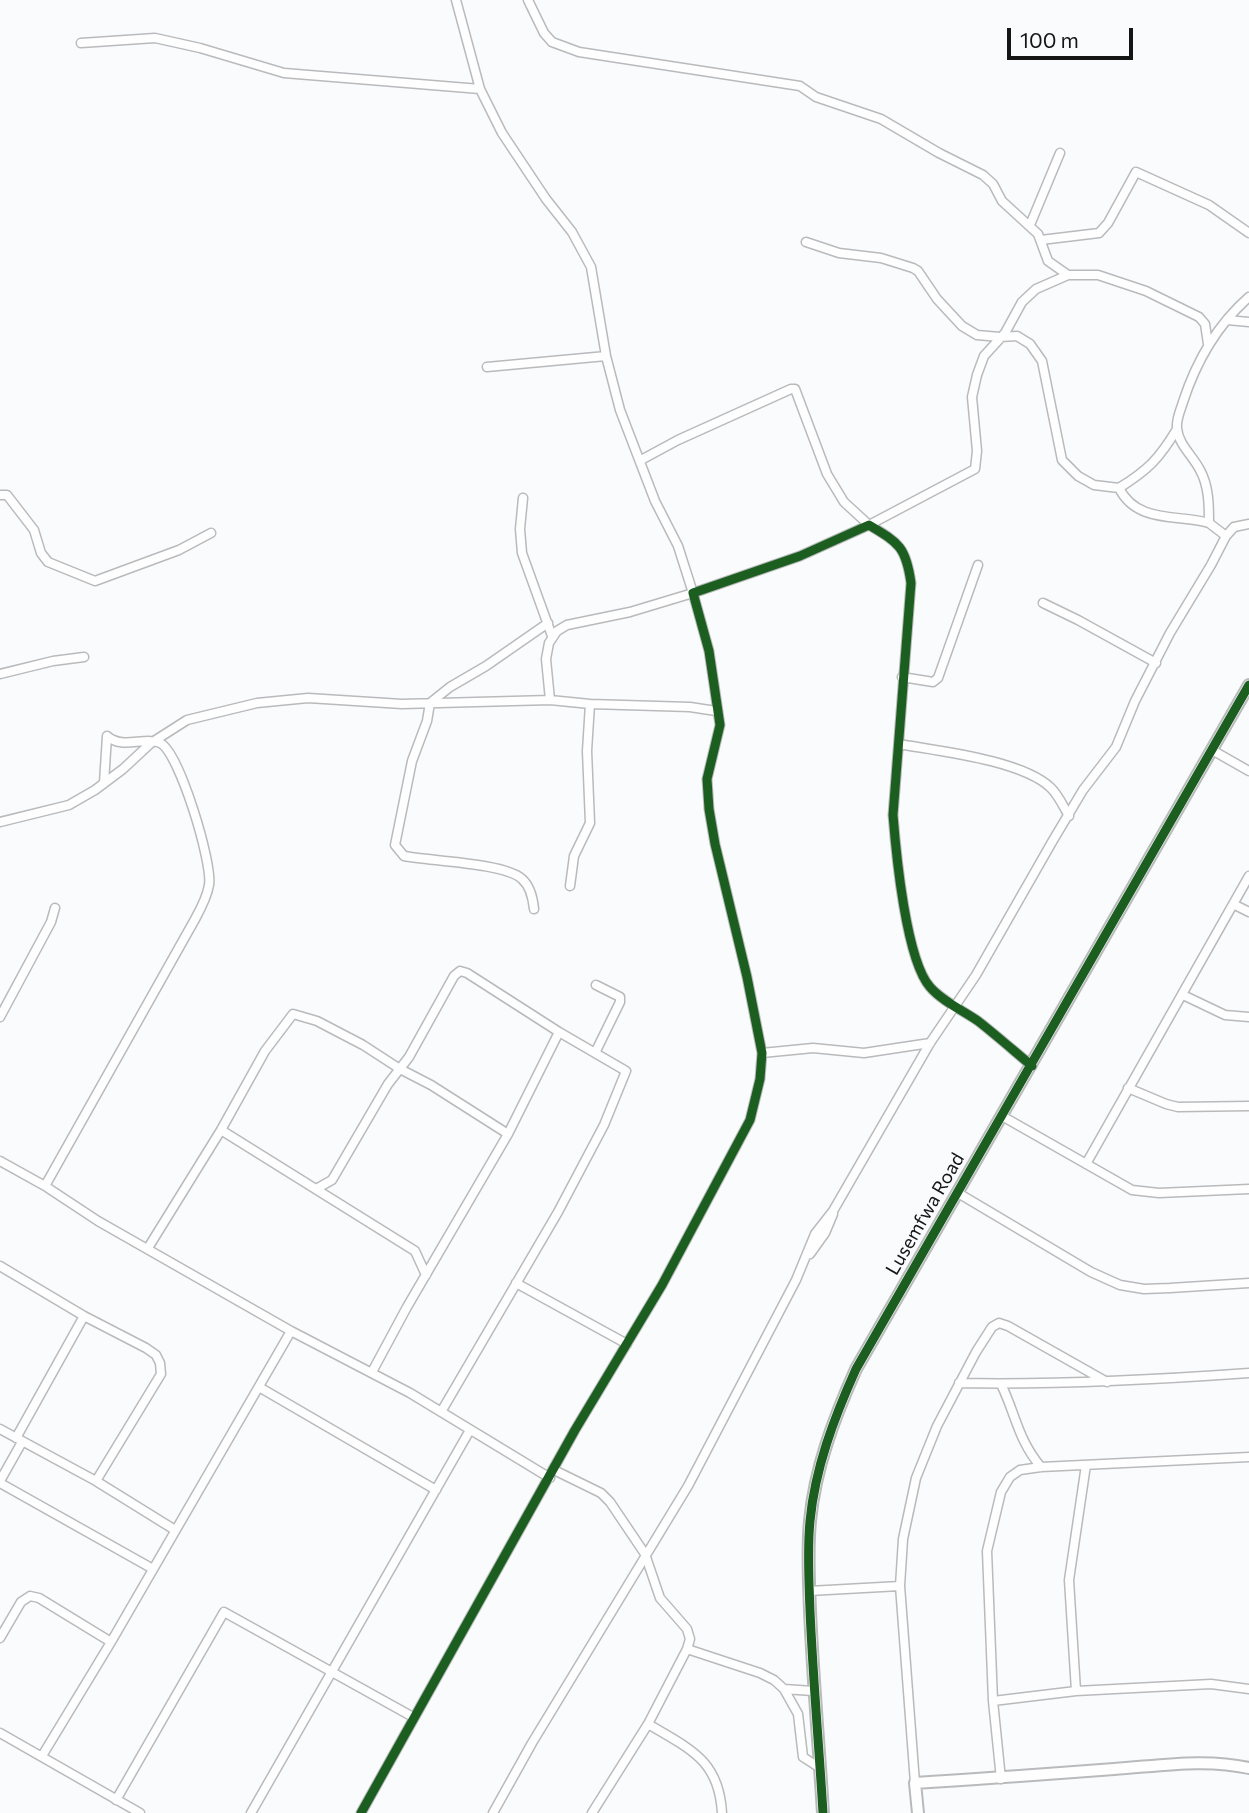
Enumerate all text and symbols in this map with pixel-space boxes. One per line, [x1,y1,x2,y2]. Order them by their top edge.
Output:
scale bar [1011,14,1137,58]
text: 100 m [1020,27,1079,52]
street label: Lusemfwa Road [881,1149,969,1279]

